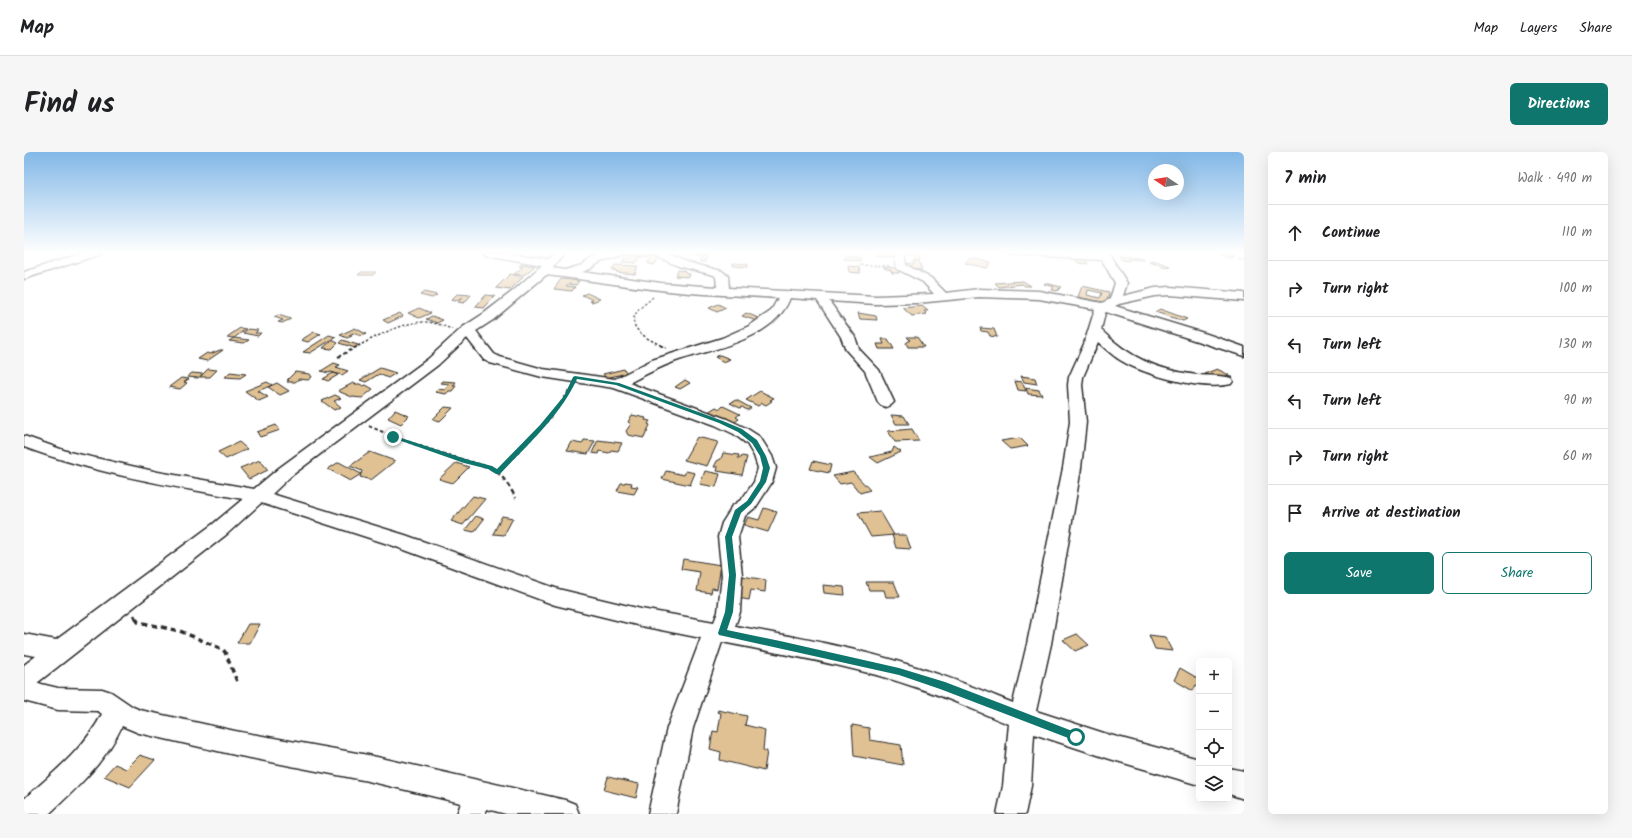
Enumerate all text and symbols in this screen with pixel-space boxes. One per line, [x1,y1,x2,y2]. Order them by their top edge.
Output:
text: Map [20,13,54,43]
text: Map [1474,17,1498,39]
text: Layers [1520,17,1558,39]
text: Share [1580,17,1612,39]
text: Find us [24,82,115,127]
button: Directions [1510,83,1608,125]
north arrow [1148,164,1184,200]
text: 7 min [1284,165,1326,192]
text: Walk · 490 m [1517,168,1592,189]
text: Continue [1322,221,1380,245]
icon: ahead [1284,222,1306,244]
text: 110 m [1562,222,1592,243]
text: Turn right [1322,277,1389,301]
icon: right [1284,278,1306,300]
text: 100 m [1559,278,1592,299]
text: Turn left [1322,333,1382,357]
icon: left [1284,334,1306,356]
text: 130 m [1558,334,1592,355]
text: Turn left [1322,389,1382,413]
icon: left [1284,390,1306,412]
text: 90 m [1564,390,1592,411]
route end [384,428,402,446]
text: Turn right [1322,445,1389,469]
icon: right [1284,446,1306,468]
text: 60 m [1563,446,1592,467]
text: Arrive at destination [1322,501,1461,525]
icon: arrive [1284,502,1306,524]
button: Save [1284,552,1434,594]
button: Share [1442,552,1592,594]
map controls [1196,658,1232,802]
button: + [1196,658,1232,694]
button: − [1196,694,1232,730]
route start [1067,728,1085,746]
button: locate [1196,730,1232,766]
button: layers [1196,766,1232,802]

